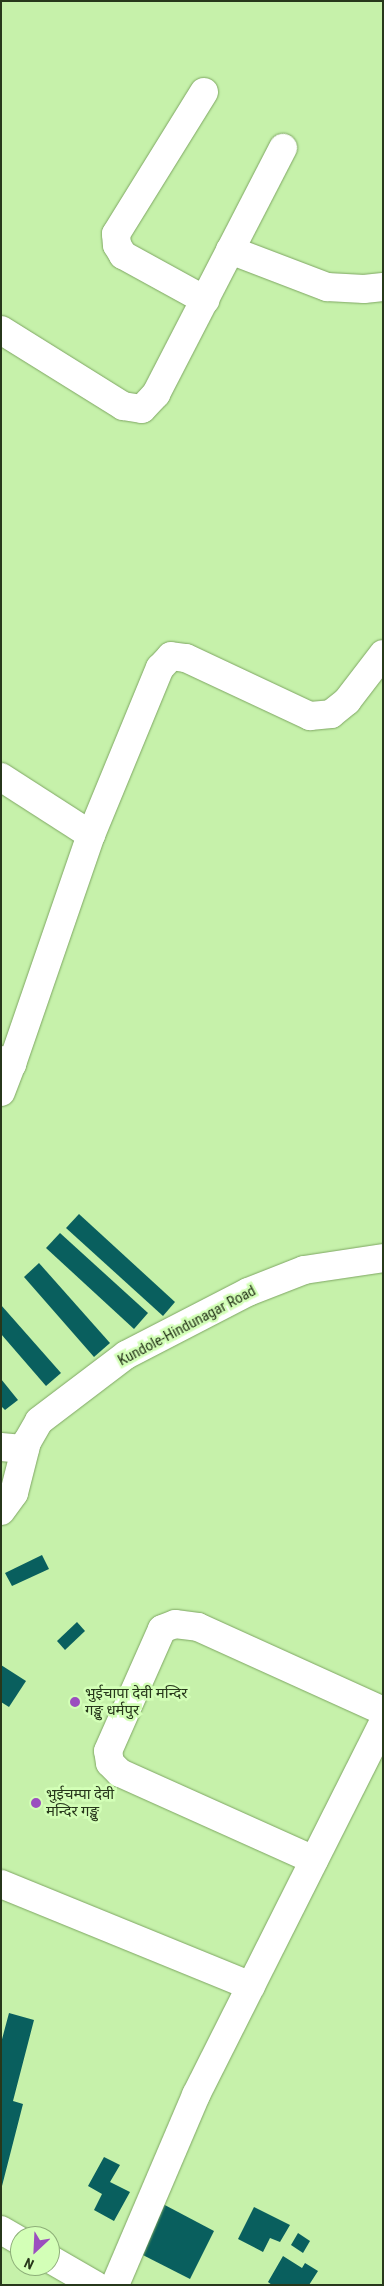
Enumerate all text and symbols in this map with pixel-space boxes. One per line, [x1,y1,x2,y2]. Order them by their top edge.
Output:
street label: Kundole-Hindunagar Road [115,1282,259,1370]
place label: भुईचापा देवी मन्दिर गङ्खु धर्मपुर [85,1684,187,1719]
marker: भुईचापा देवी मन्दिर गङ्खु धर्मपुर [69,1696,81,1708]
place label: भुईचम्पा देवी मन्दिर गङ्खु [46,1785,114,1820]
marker: भुईचम्पा देवी मन्दिर गङ्खु [30,1797,42,1809]
north arrow [10,2226,60,2276]
text: N [22,2255,36,2273]

